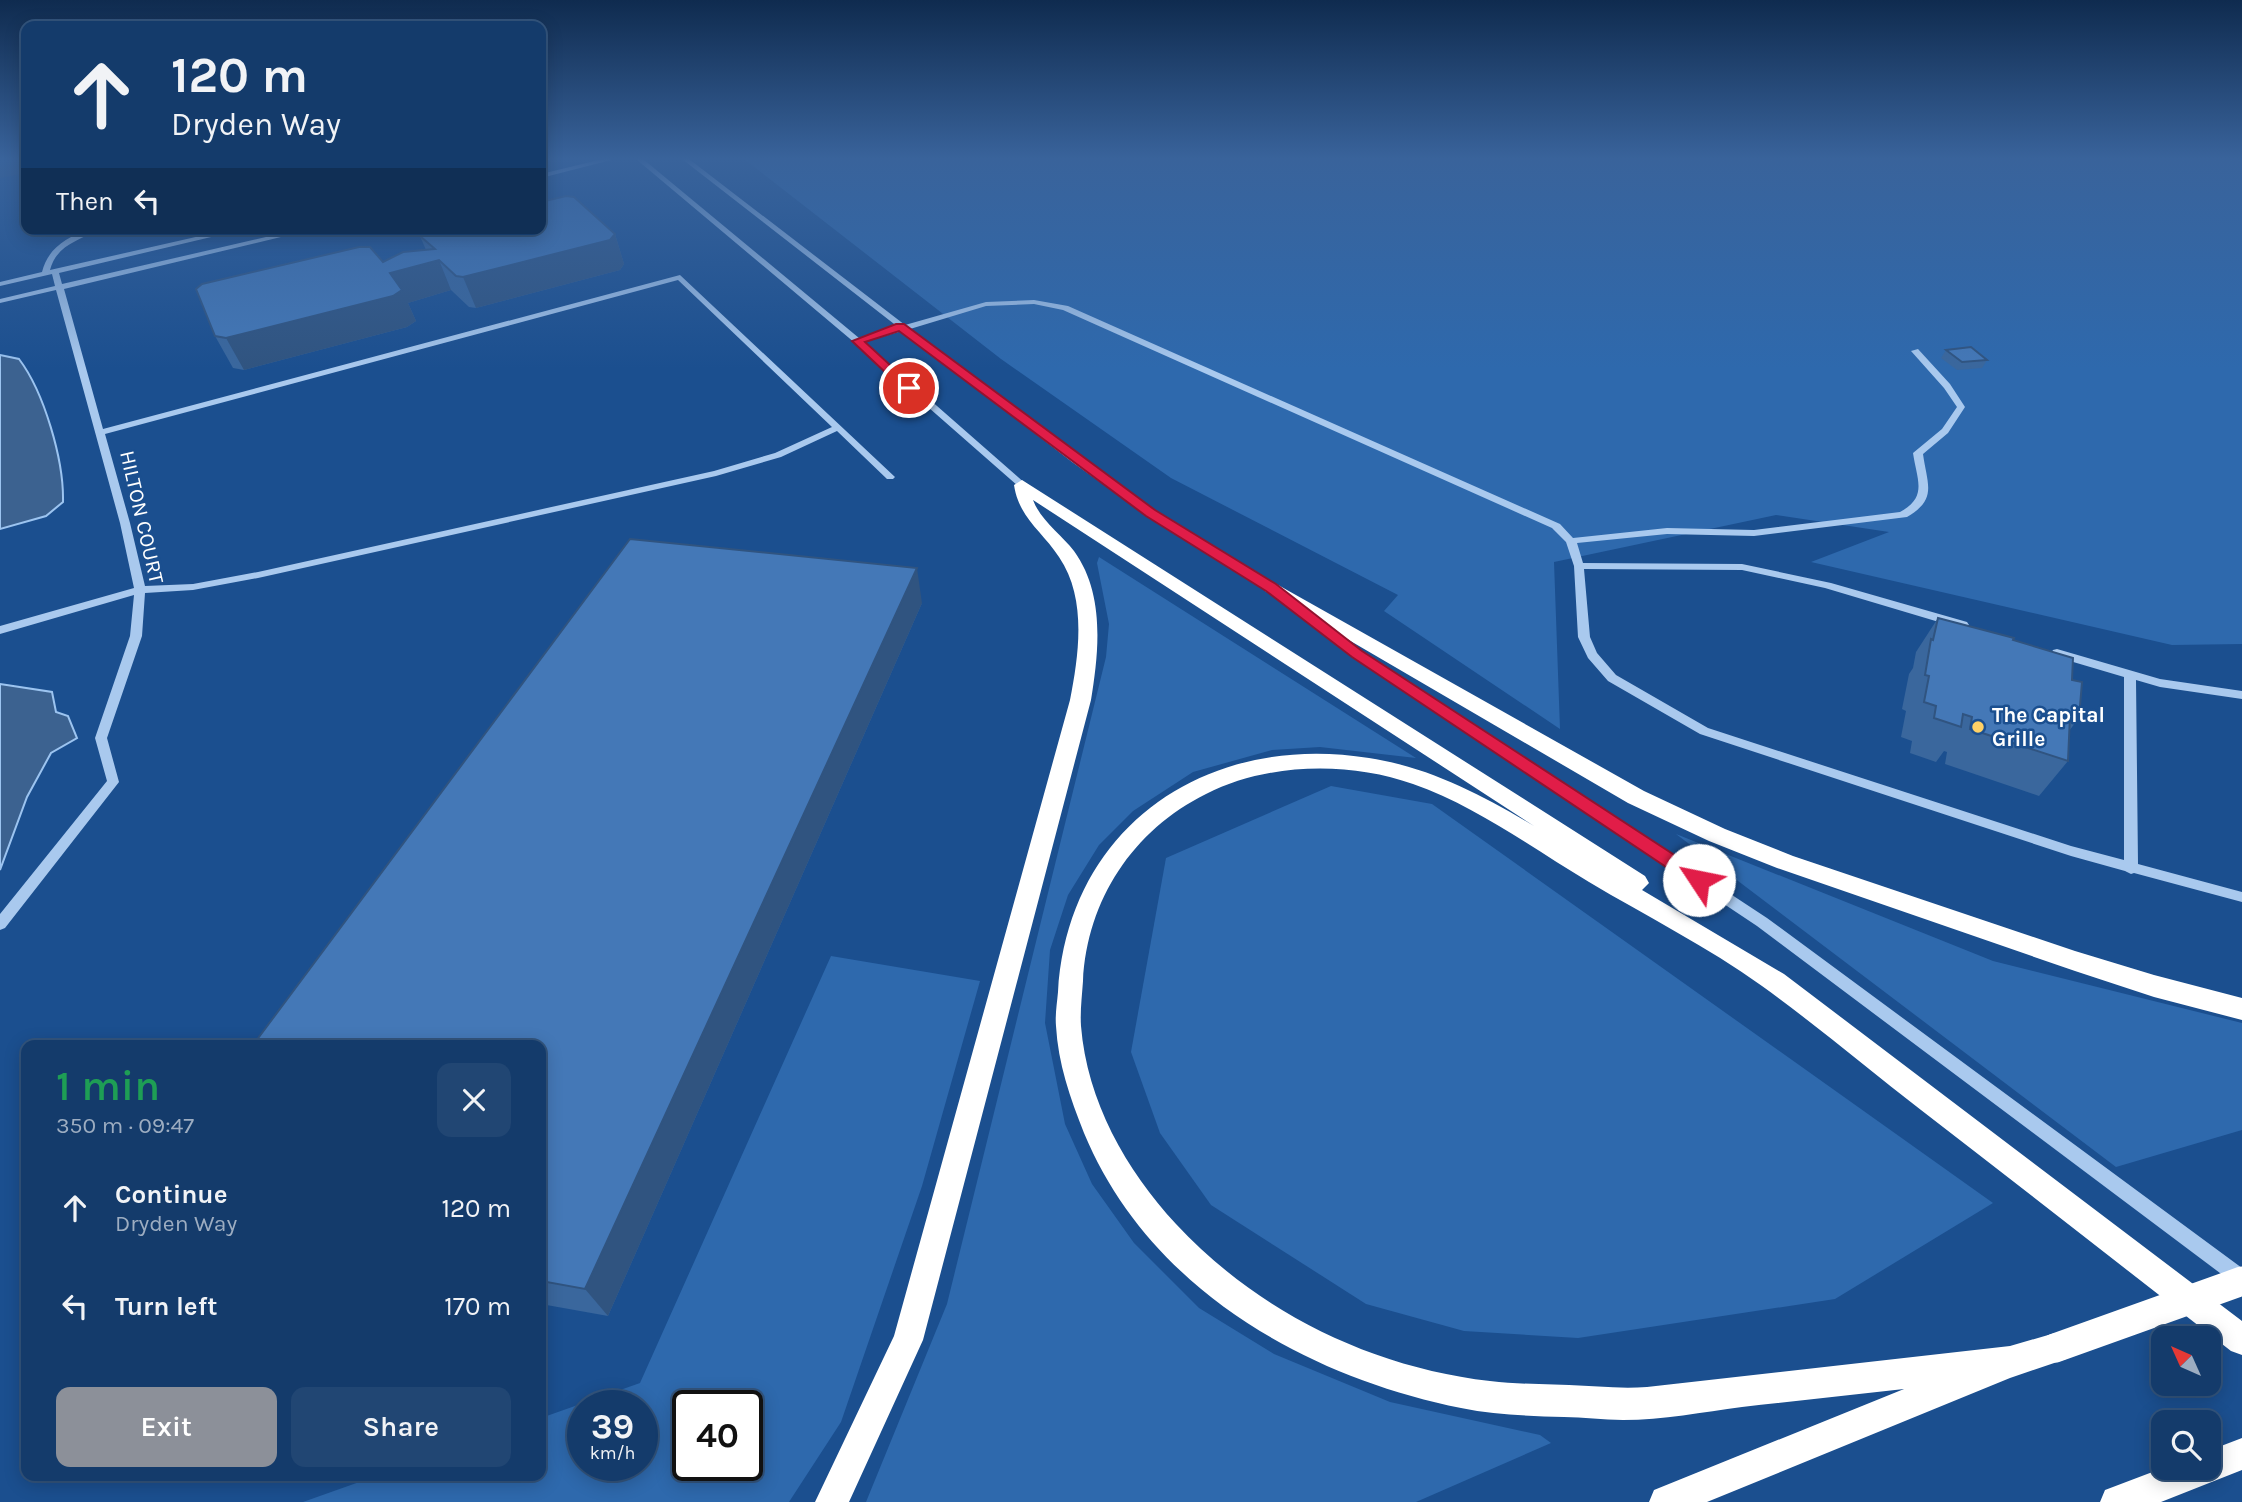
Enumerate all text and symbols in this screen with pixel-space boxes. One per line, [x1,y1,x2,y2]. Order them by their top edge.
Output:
text: 120 m [171,47,308,104]
icon: ahead [56,49,147,140]
text: Dryden Way [171,106,341,143]
icon: left [128,182,166,220]
text: Then [56,186,114,217]
pin [879,358,939,418]
icon: arrive [890,369,928,407]
street label: HILTON COURT [115,448,169,586]
place label: The Capital Grille [1992,703,2105,751]
marker: The Capital Grille [1970,719,1986,735]
position arrow [1662,843,1736,917]
text: 1 min [56,1061,160,1111]
button: close [437,1063,511,1137]
text: 350 m · 09:47 [56,1112,194,1139]
text: Continue [115,1179,227,1210]
icon: ahead [56,1189,94,1227]
text: 120 m [441,1193,511,1224]
text: Dryden Way [115,1210,237,1237]
icon: left [56,1287,94,1325]
text: Turn left [115,1291,217,1322]
text: 170 m [444,1291,511,1322]
north arrow [2151,1326,2221,1396]
map controls [2151,1326,2221,1480]
button: Exit [56,1387,277,1467]
button: Share [291,1387,511,1467]
speed limit sign: 40 [672,1390,763,1481]
text: 39 [591,1406,634,1447]
button: search [2151,1410,2221,1480]
text: km/h [590,1442,635,1464]

